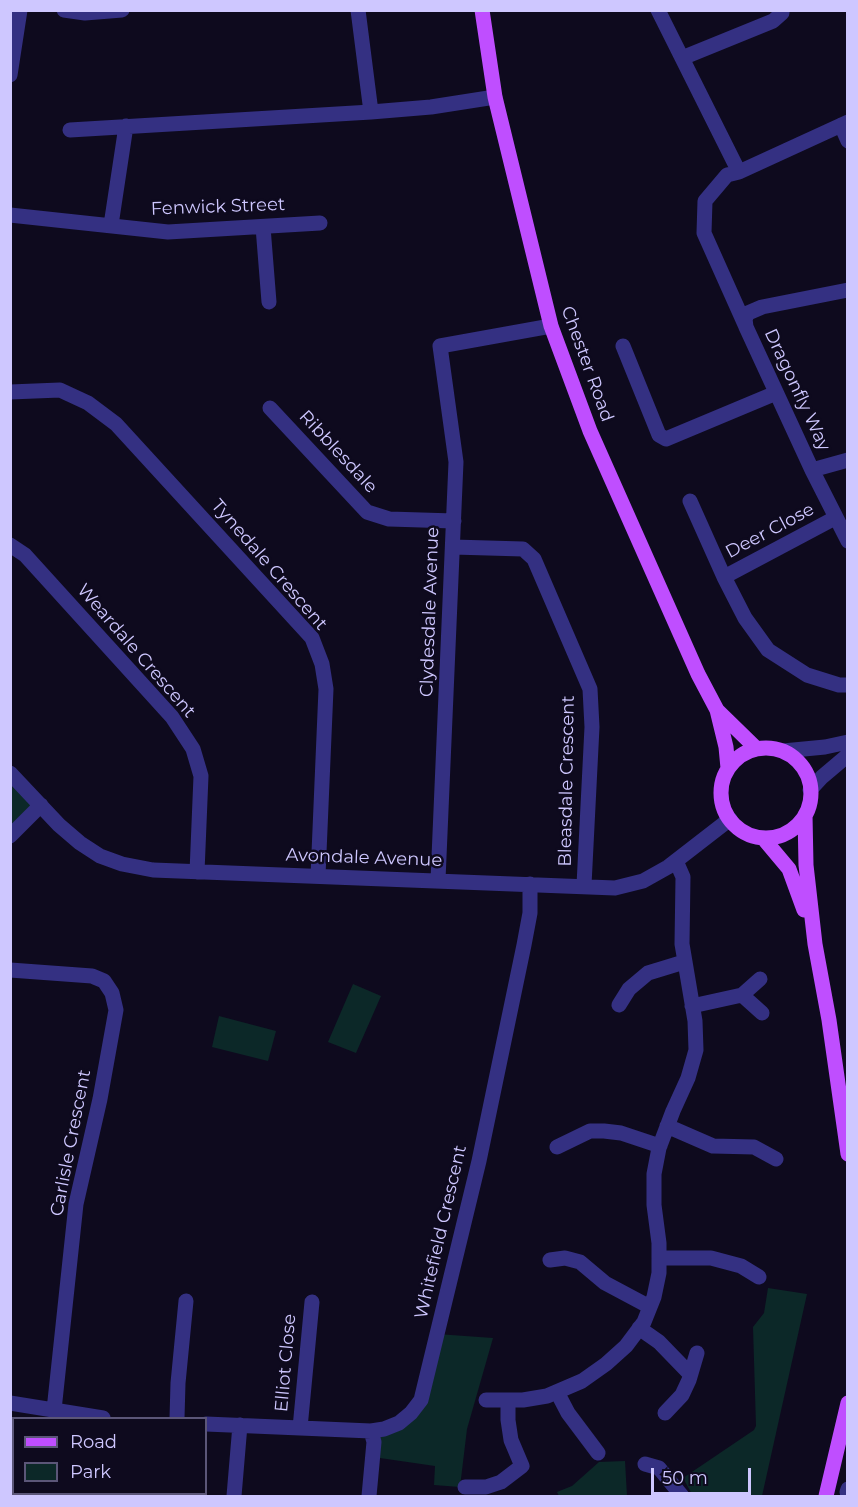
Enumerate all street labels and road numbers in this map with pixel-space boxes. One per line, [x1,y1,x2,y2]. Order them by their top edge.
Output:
street label: Fenwick Street [150,194,286,220]
street label: Chester Road [556,303,618,425]
street label: Dragonfly Way [759,326,835,454]
street label: Ribblesdale [294,406,382,498]
street label: Tynedale Crescent [206,495,332,635]
street label: Deer Close [722,499,818,563]
street label: Clydesdale Avenue [416,527,444,697]
street label: Weardale Crescent [72,580,200,722]
street label: Bleasdale Crescent [555,695,579,867]
street label: Avondale Avenue [285,844,443,872]
street label: Carlisle Crescent [46,1068,96,1218]
street label: Whitefield Crescent [410,1143,472,1321]
street label: Elliot Close [271,1313,301,1413]

